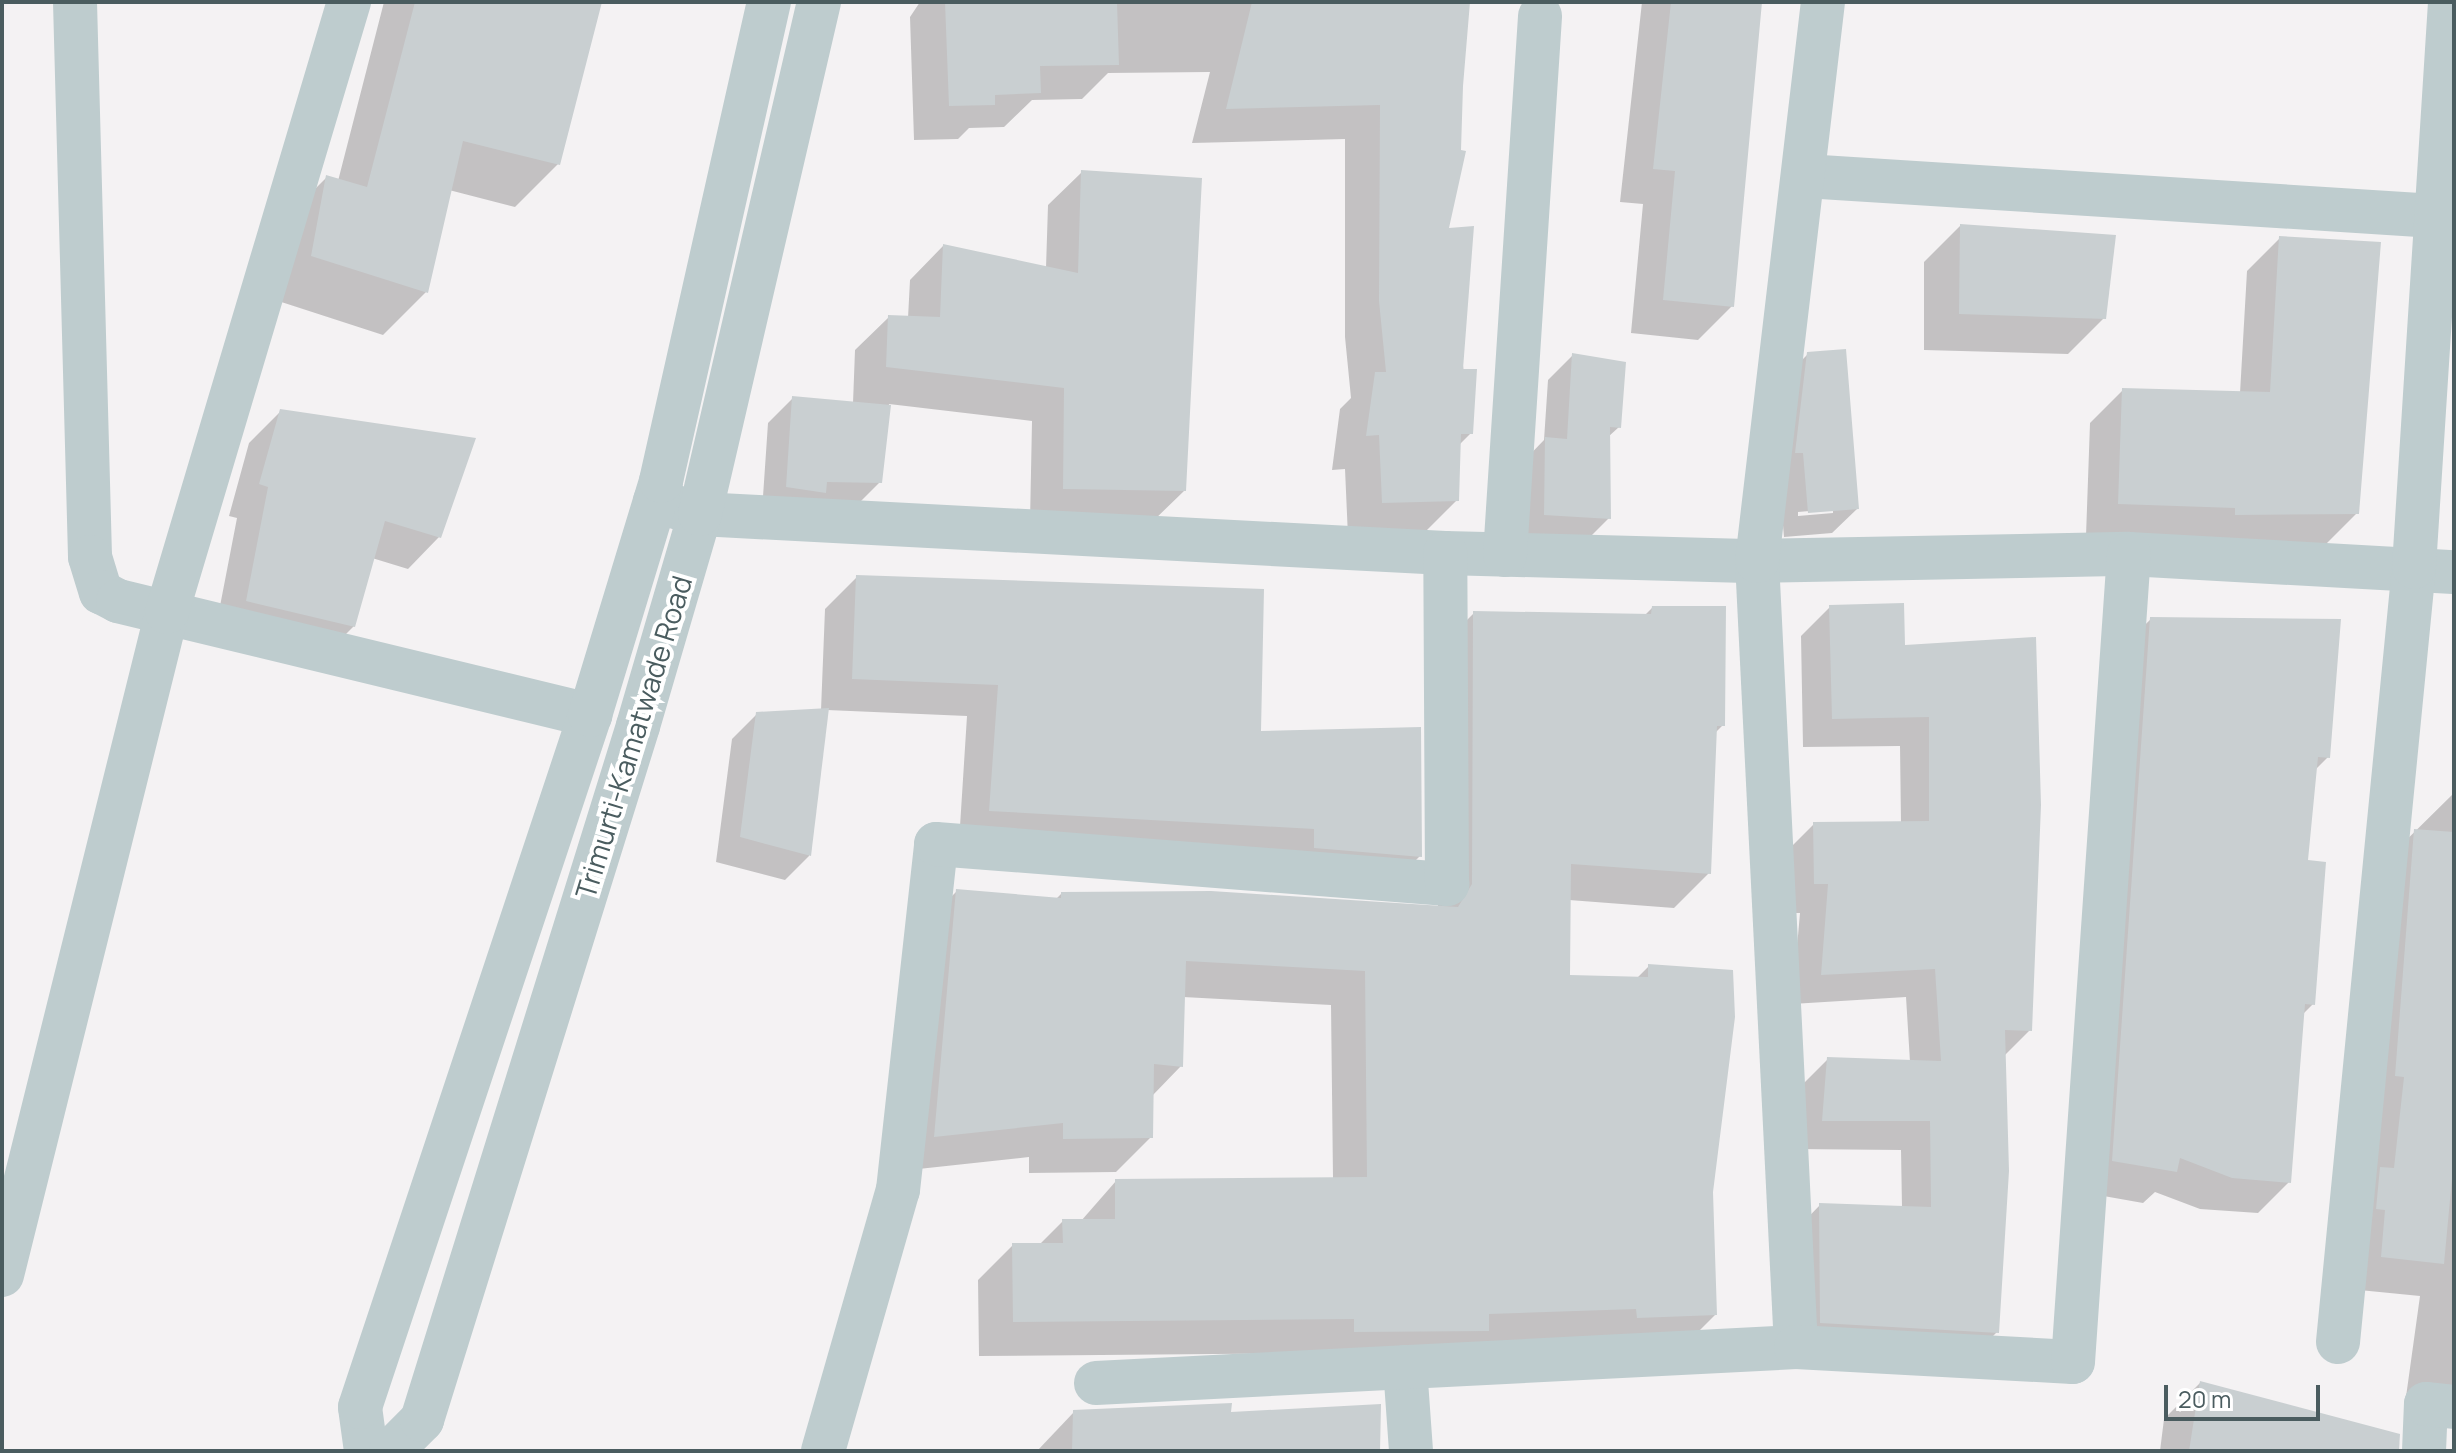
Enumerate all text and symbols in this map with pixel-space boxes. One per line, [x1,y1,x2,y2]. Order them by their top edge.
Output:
street label: Trimurti-Kamatwade Road [568,572,698,902]
scale bar [2168,1369,2324,1419]
text: 20 m [2178,1382,2231,1415]

